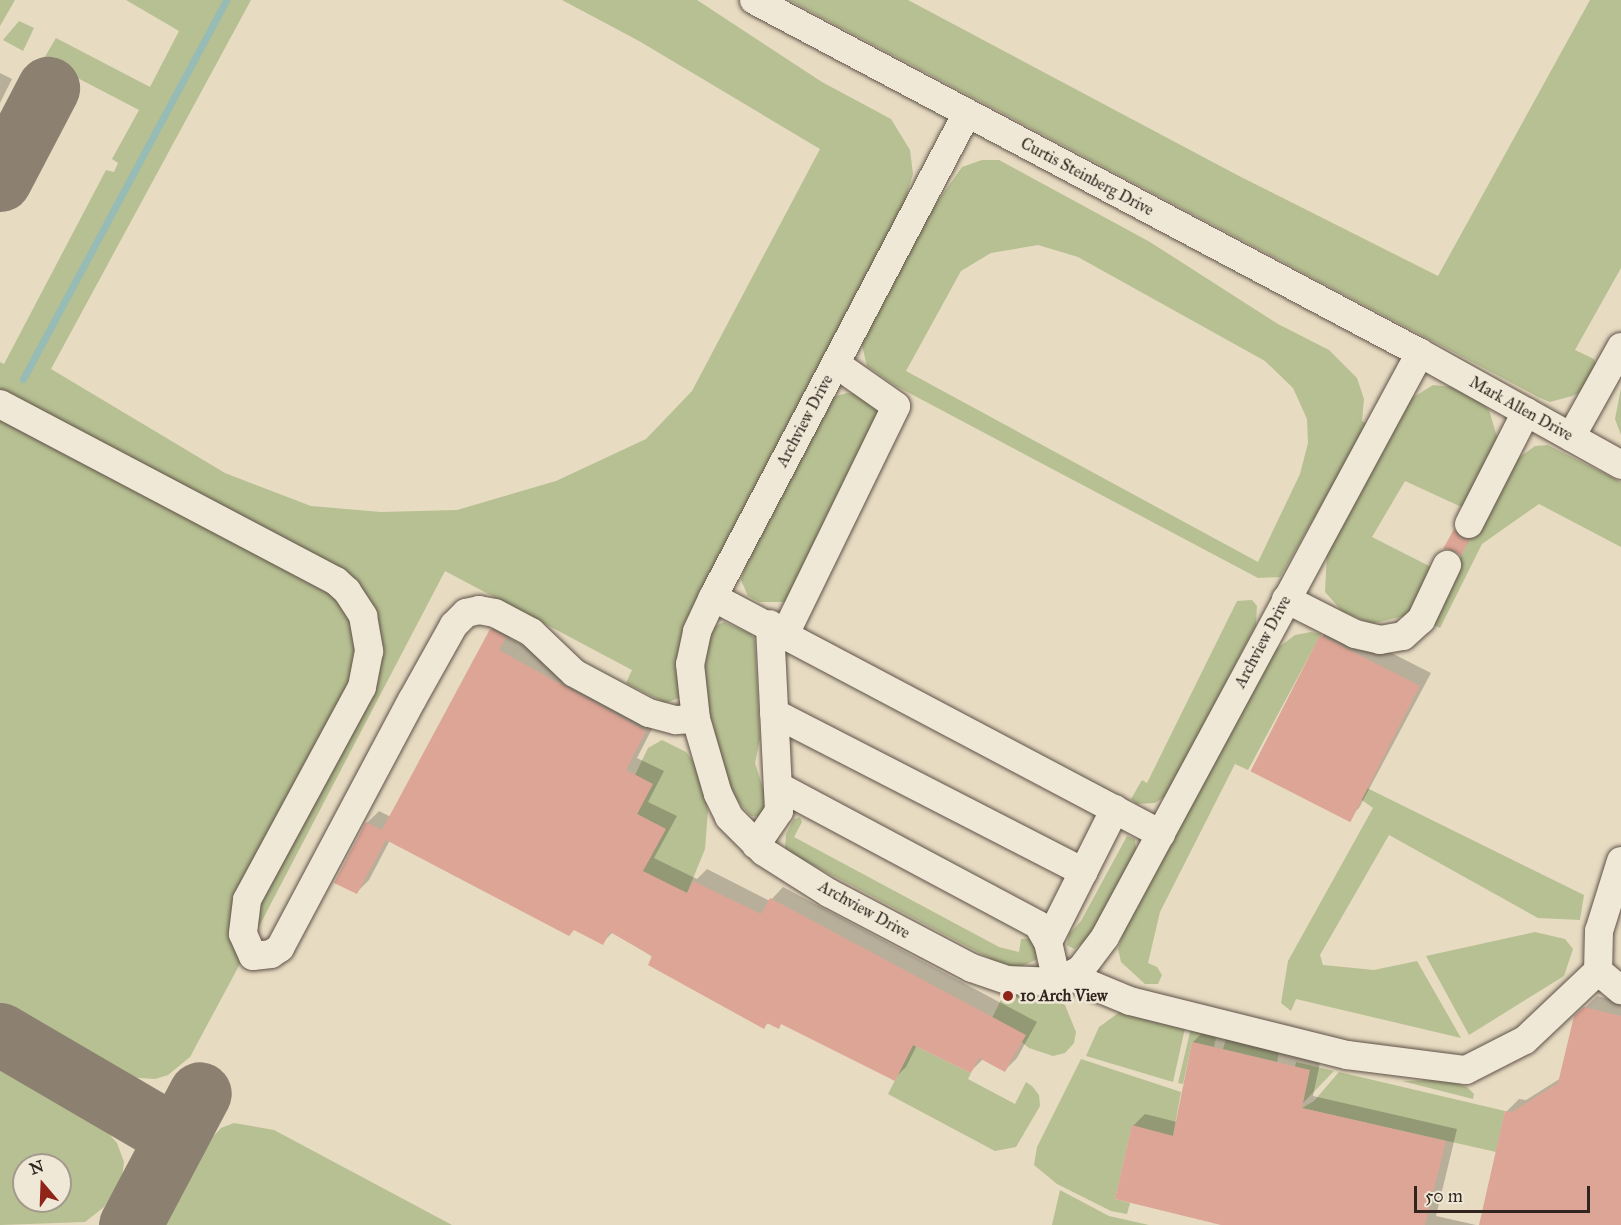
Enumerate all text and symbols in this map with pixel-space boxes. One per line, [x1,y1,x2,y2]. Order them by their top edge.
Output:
street label: Curtis Steinberg Drive [1017,134,1157,220]
street label: Archview Drive [773,372,837,470]
street label: Mark Allen Drive [1466,373,1576,445]
street label: Archview Drive [1231,593,1295,691]
street label: Archview Drive [815,877,913,943]
place label: 10 Arch View [1020,986,1107,1006]
marker: 10 Arch View [1001,989,1015,1003]
north arrow [12,1153,72,1213]
text: N [27,1156,46,1179]
scale bar [1417,1174,1592,1212]
text: 50 m [1425,1185,1463,1207]

